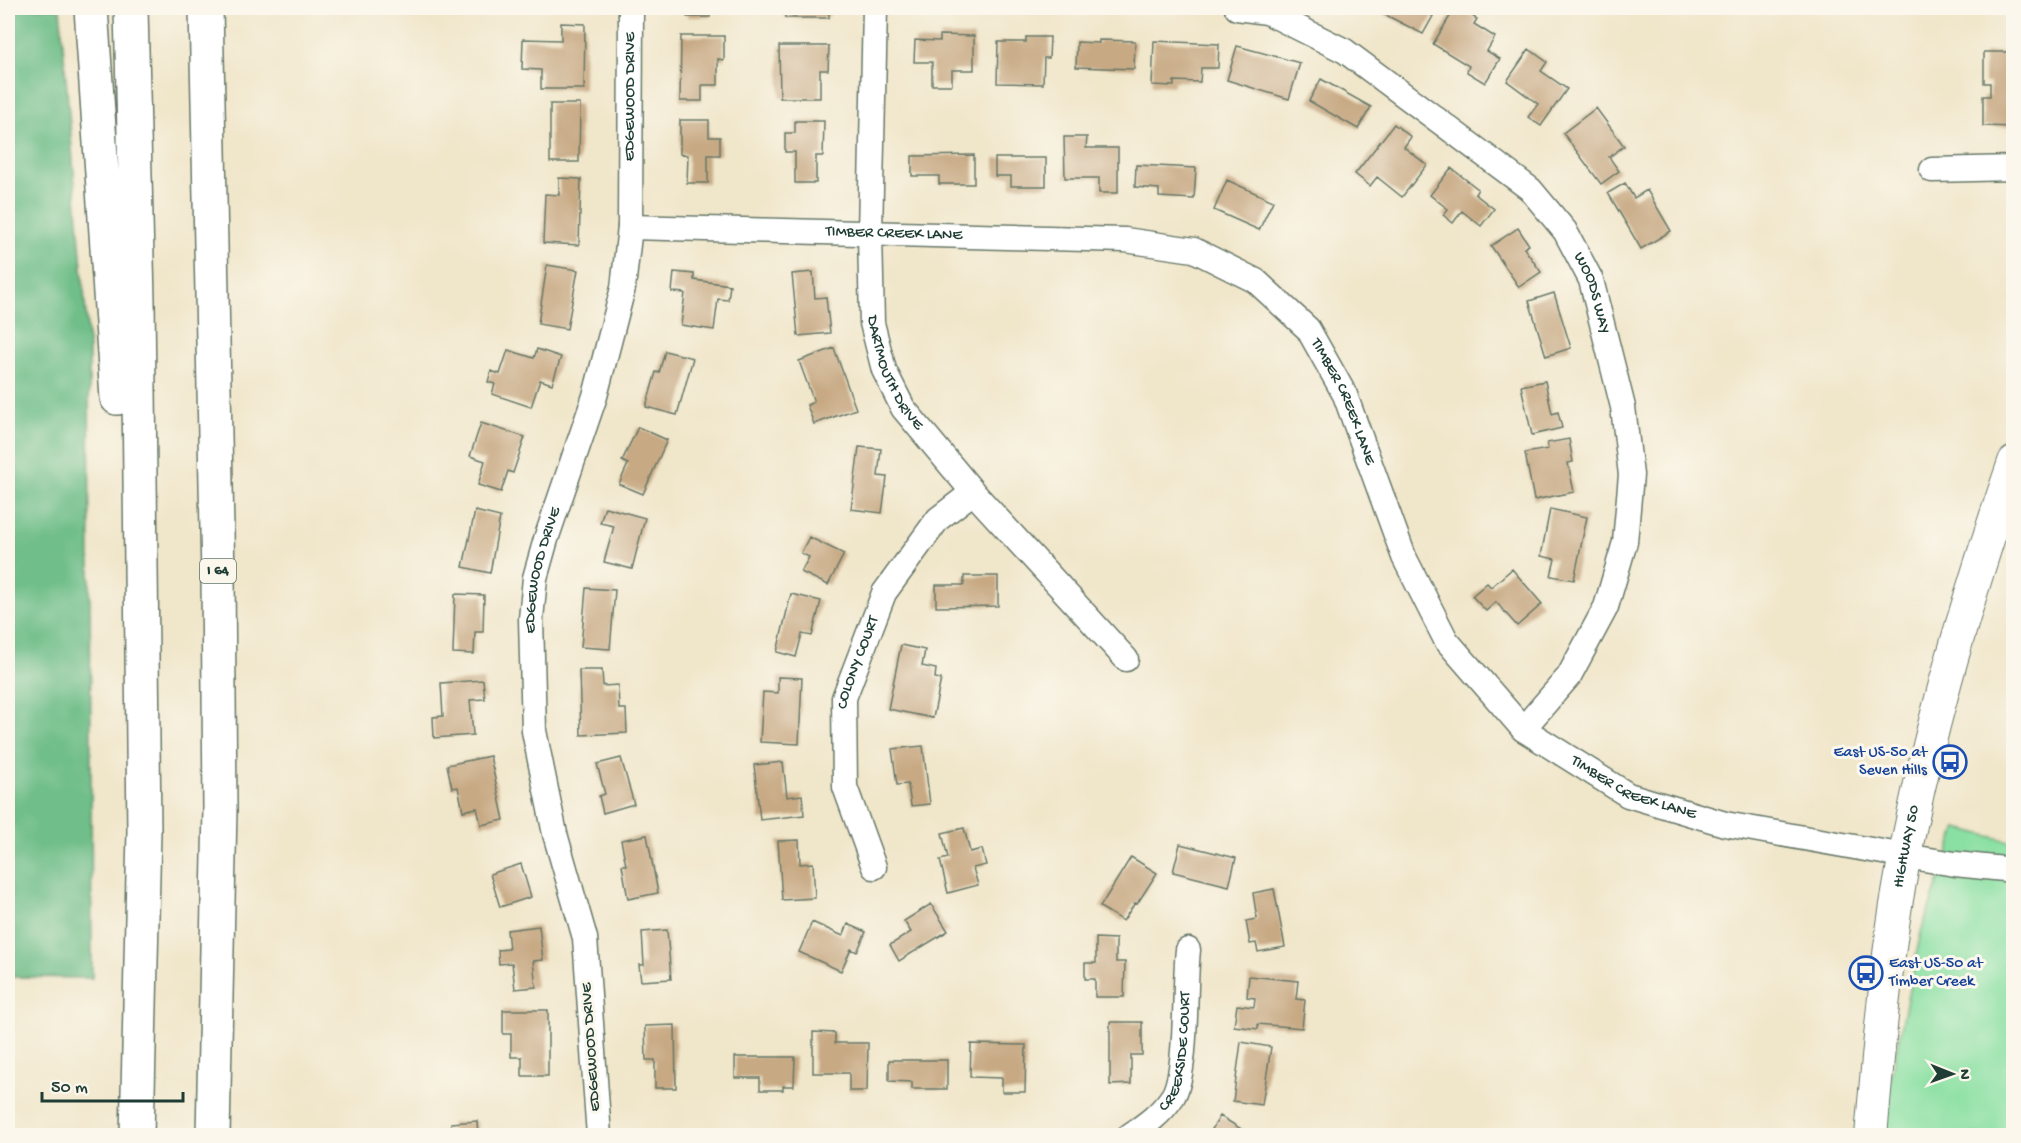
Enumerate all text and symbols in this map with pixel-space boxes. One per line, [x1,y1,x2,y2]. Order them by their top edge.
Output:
street label: EDGEWOOD DRIVE [621,31,640,161]
street label: TIMBER CREEK LANE [824,223,964,245]
street label: WOODS WAY [1569,249,1614,336]
street label: DARTMOUTH DRIVE [862,314,928,435]
street label: TIMBER CREEK LANE [1305,335,1380,469]
street label: EDGEWOOD DRIVE [521,504,566,634]
road number: I 64 [200,559,236,583]
street label: COLONY COURT [834,613,884,709]
place label: East US-50 at Seven Hills [1834,744,1928,781]
bus stop icon: East US-50 at Seven Hills [1932,744,1968,780]
street label: TIMBER CREEK LANE [1566,751,1699,825]
street label: HIGHWAY 50 [1890,803,1924,889]
bus stop icon: East US-50 at Timber Creek [1848,955,1884,991]
place label: East US-50 at Timber Creek [1888,955,1984,992]
street label: EDGEWOOD DRIVE [578,981,606,1112]
street label: CREEKSIDE COURT [1155,990,1195,1116]
north arrow [1922,1044,1982,1104]
scale bar [42,1065,183,1103]
text: N [1954,1069,1973,1080]
text: 50 m [51,1078,88,1099]

